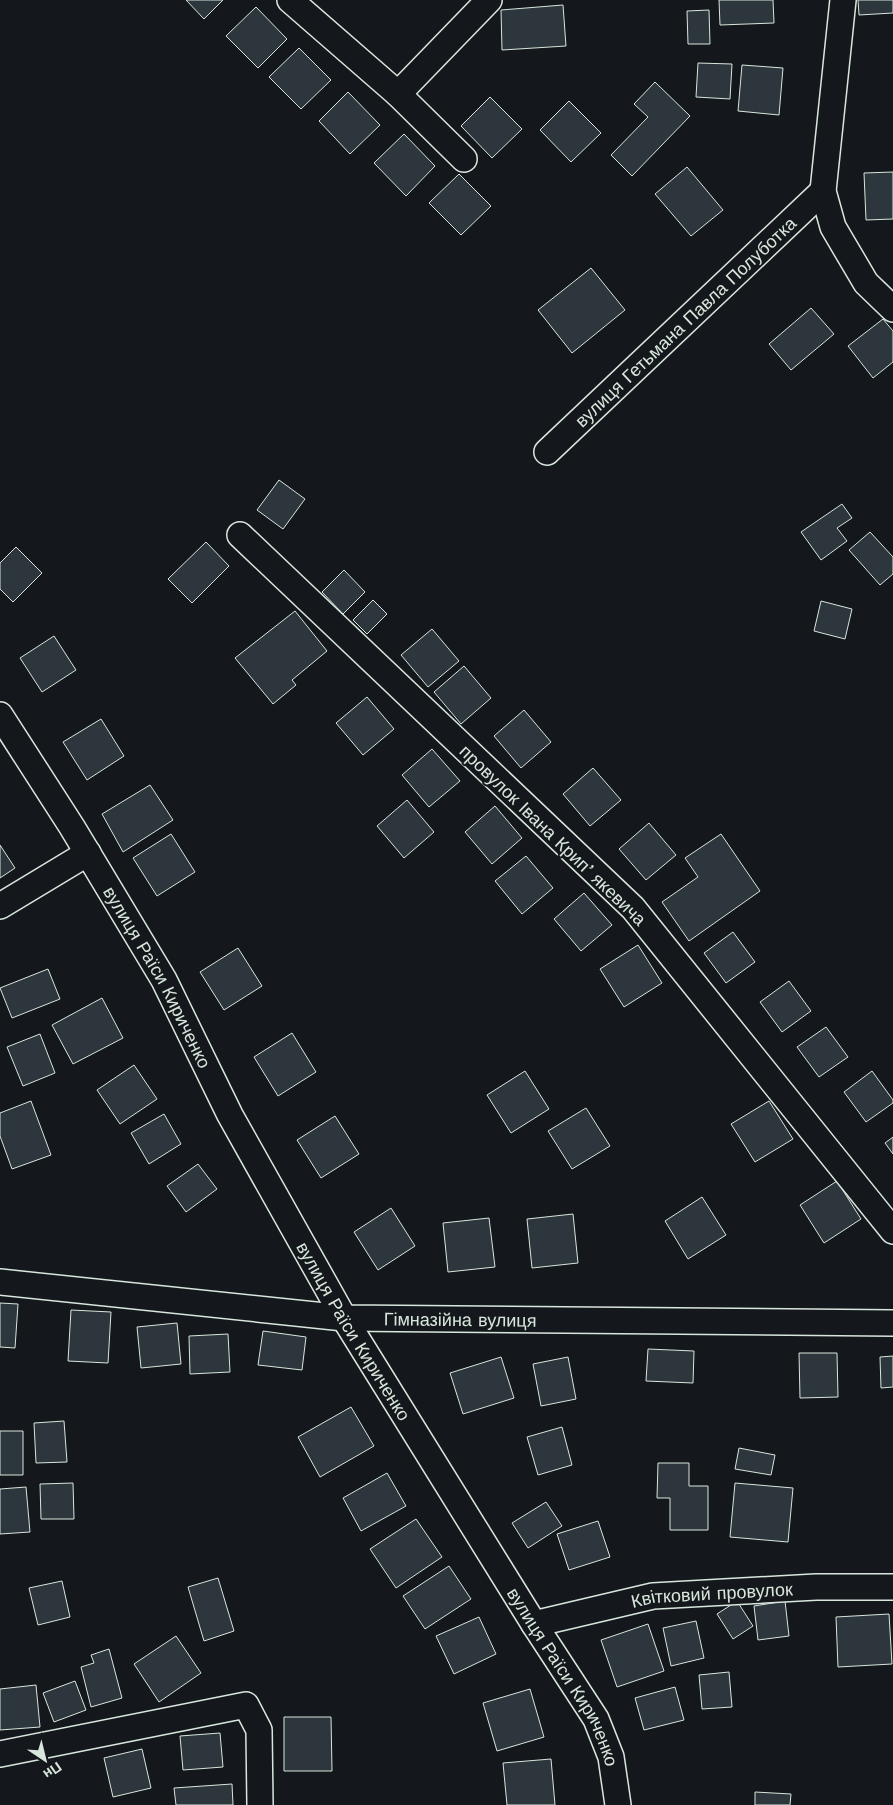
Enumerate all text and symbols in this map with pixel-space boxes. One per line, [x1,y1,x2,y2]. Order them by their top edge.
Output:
street label: вулиця Гетьмана Павла Полуботка [570,211,801,431]
street label: провулок Івана Крипʼякевича [456,740,651,930]
street label: вулиця Раїси Кириченко [99,882,216,1071]
street label: вулиця Раїси Кириченко [293,1238,415,1424]
street label: Гімназійна вулиця [384,1308,537,1330]
street label: Квітковий провулок [629,1578,793,1611]
street label: вулиця Раїси Кириченко [503,1584,623,1767]
north arrow [20,1735,70,1785]
text: Пн [40,1759,65,1783]

